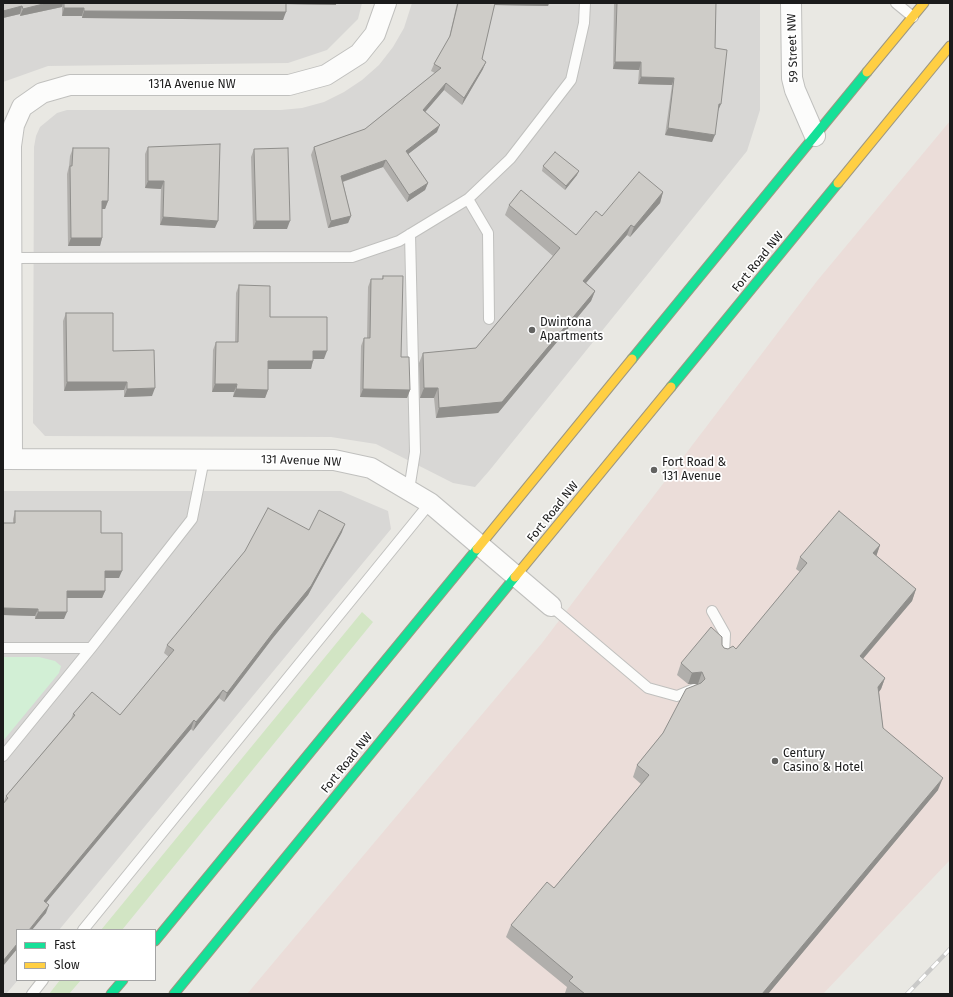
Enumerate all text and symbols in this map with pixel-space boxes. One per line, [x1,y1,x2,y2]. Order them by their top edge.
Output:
street label: 59 Street NW [785,13,801,83]
street label: 131A Avenue NW [148,78,236,92]
street label: Fort Road NW [729,229,787,295]
place label: Dwintona Apartments [540,316,603,344]
marker: Dwintona Apartments [527,325,537,335]
street label: 131 Avenue NW [261,452,341,470]
place label: Fort Road & 131 Avenue [662,456,726,484]
marker: Fort Road & 131 Avenue [649,465,659,475]
street label: Fort Road NW [524,479,582,545]
street label: Fort Road NW [318,730,376,796]
place label: Century Casino & Hotel [783,747,864,775]
marker: Century Casino & Hotel [770,756,780,766]
legend [16,929,156,981]
text: Fast [54,938,76,952]
text: Slow [54,958,80,972]

